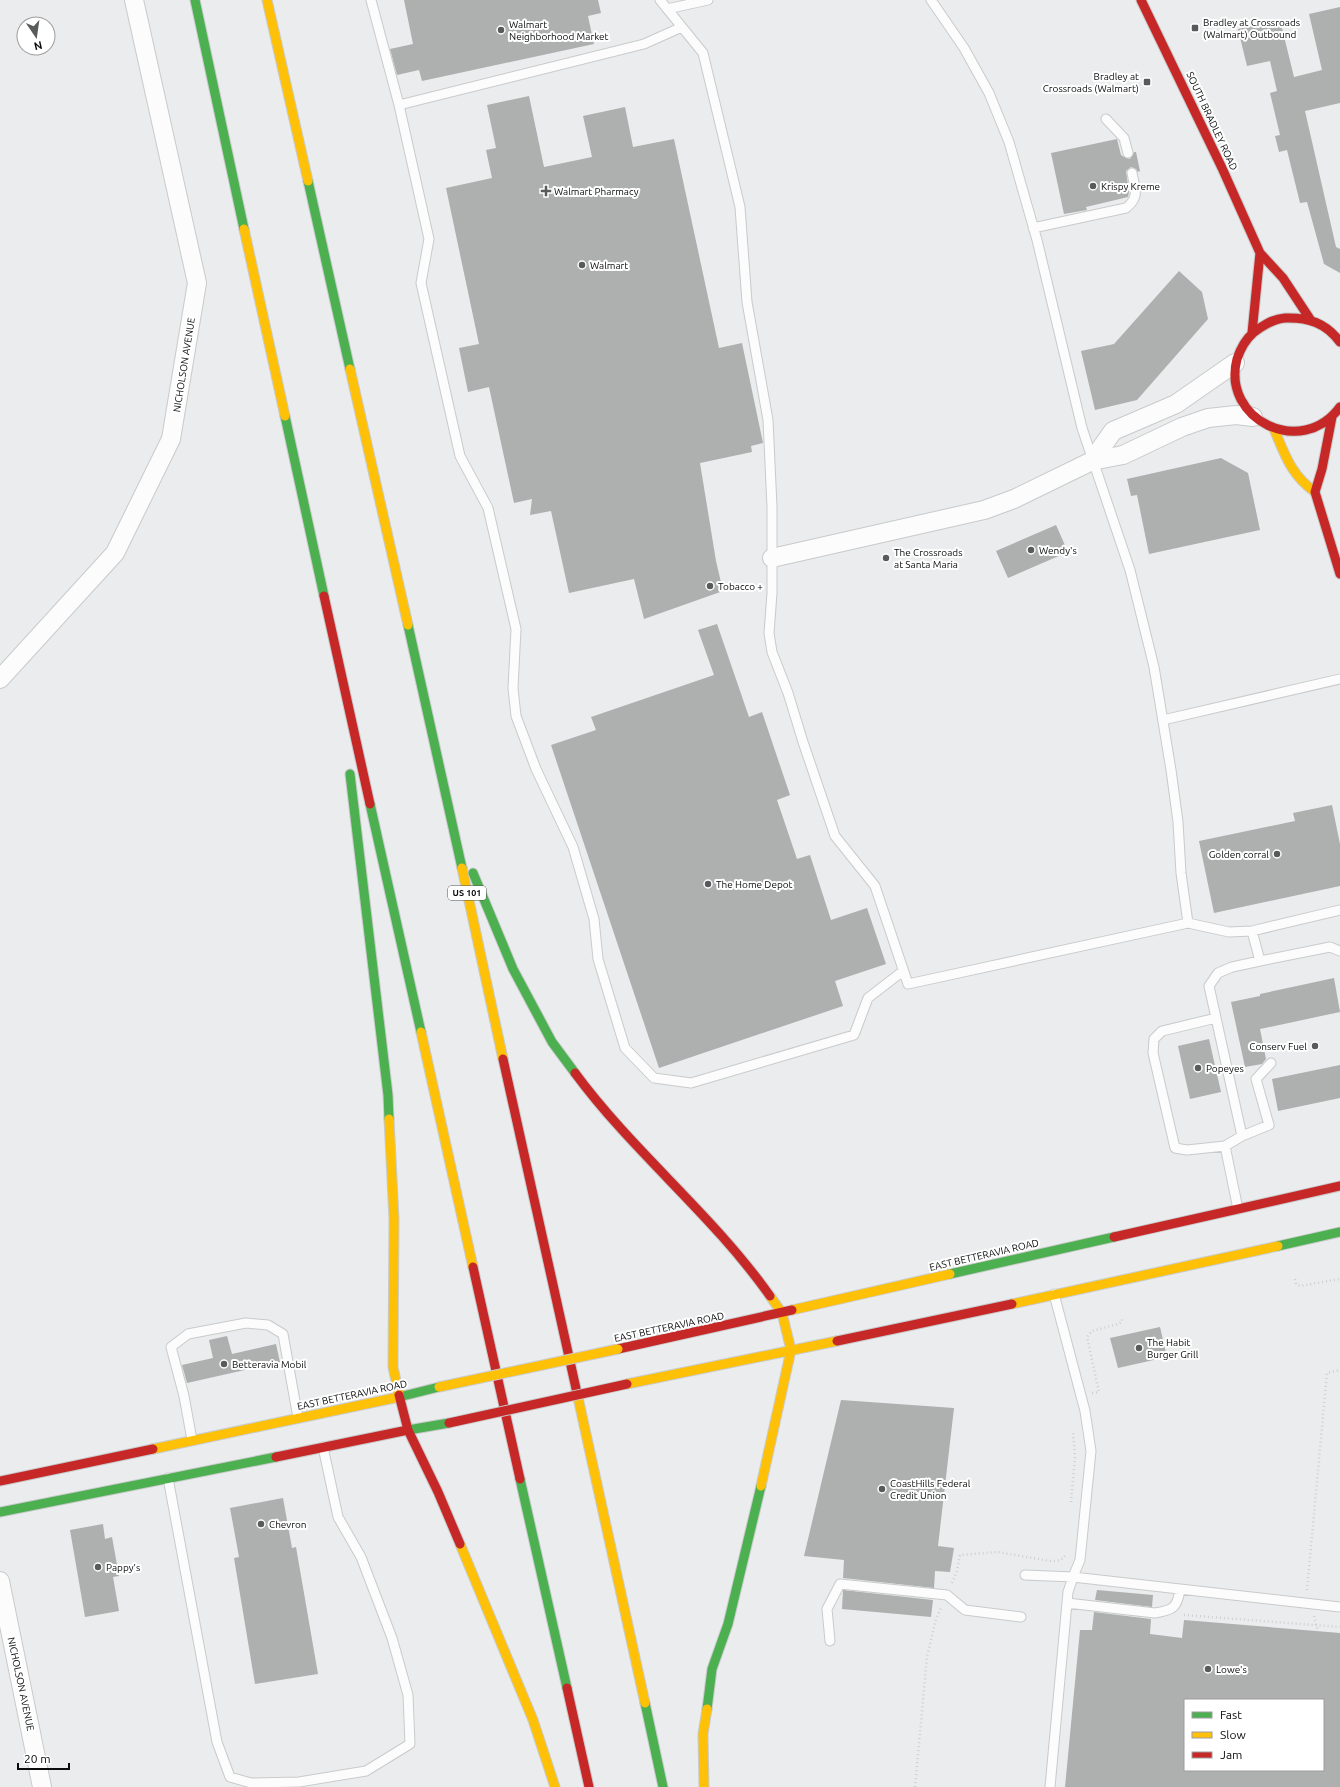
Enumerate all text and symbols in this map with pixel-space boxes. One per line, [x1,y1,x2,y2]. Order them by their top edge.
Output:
north arrow [16,16,56,56]
place label: Bradley at Crossroads (Walmart) Outbound [1203,17,1300,40]
place label: Walmart Neighborhood Market [509,19,609,42]
marker: Bradley at Crossroads (Walmart) Outbound [1190,23,1200,33]
marker: Walmart Neighborhood Market [496,25,506,35]
text: N [33,39,44,53]
street label: SOUTH BRADLEY ROAD [1184,70,1240,172]
place label: Bradley at Crossroads (Walmart) [1043,71,1139,94]
marker: Bradley at Crossroads (Walmart) [1142,77,1152,87]
marker: Krispy Kreme [1088,181,1098,191]
place label: Krispy Kreme [1101,181,1160,192]
marker: Walmart Pharmacy [541,186,551,196]
place label: Walmart Pharmacy [554,186,639,197]
marker: Walmart [577,260,587,270]
place label: Walmart [590,260,628,271]
street label: NICHOLSON AVENUE [171,316,197,413]
marker: Wendy's [1026,545,1036,555]
place label: Wendy's [1039,545,1077,556]
place label: The Crossroads at Santa Maria [894,547,962,570]
marker: The Crossroads at Santa Maria [881,553,891,563]
marker: Tobacco + [705,581,715,591]
place label: Tobacco + [718,581,763,592]
place label: Golden corral [1209,849,1269,860]
marker: Golden corral [1272,849,1282,859]
marker: The Home Depot [703,879,713,889]
place label: The Home Depot [716,879,793,890]
road number: US 101 [448,886,486,900]
place label: Conserv Fuel [1249,1041,1307,1052]
marker: Conserv Fuel [1310,1041,1320,1051]
marker: Popeyes [1193,1063,1203,1073]
place label: Popeyes [1206,1063,1244,1074]
street label: EAST BETTERAVIA ROAD [928,1237,1040,1273]
street label: EAST BETTERAVIA ROAD [613,1310,725,1344]
place label: The Habit Burger Grill [1147,1337,1199,1360]
marker: The Habit Burger Grill [1134,1343,1144,1353]
marker: Betteravia Mobil [219,1359,229,1369]
place label: Betteravia Mobil [232,1359,307,1370]
street label: EAST BETTERAVIA ROAD [296,1378,408,1412]
place label: CoastHills Federal Credit Union [890,1478,971,1501]
marker: CoastHills Federal Credit Union [877,1484,887,1494]
marker: Chevron [256,1519,266,1529]
place label: Chevron [269,1519,307,1530]
marker: Pappy's [93,1562,103,1572]
place label: Pappy's [106,1562,140,1573]
street label: NICHOLSON AVENUE [6,1636,36,1732]
marker: Lowe's [1203,1664,1213,1674]
place label: Lowe's [1216,1664,1247,1675]
legend [1184,1699,1324,1771]
text: Fast [1220,1708,1242,1721]
text: Slow [1220,1728,1246,1741]
scale bar [18,1745,69,1771]
text: Jam [1220,1748,1242,1761]
text: 20 m [24,1752,51,1765]

